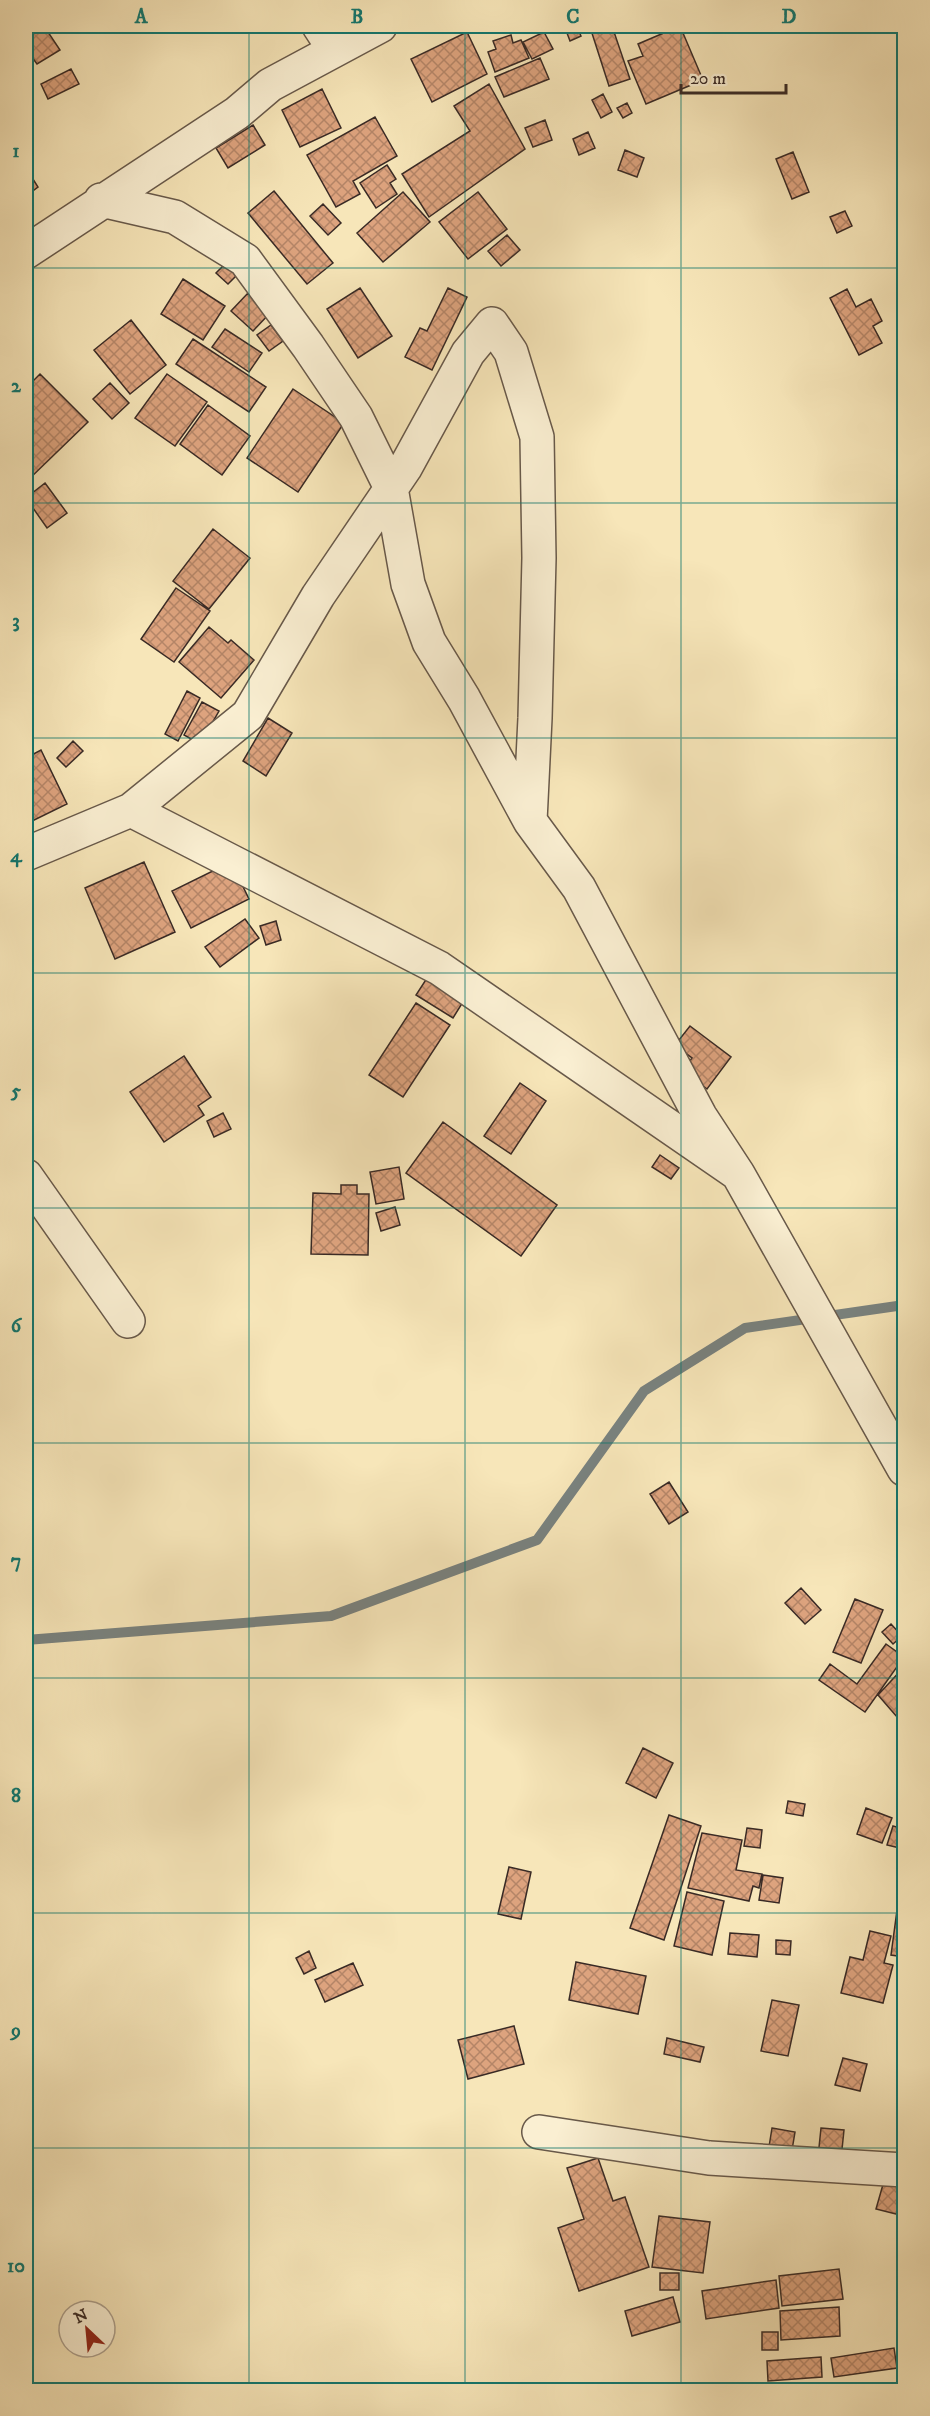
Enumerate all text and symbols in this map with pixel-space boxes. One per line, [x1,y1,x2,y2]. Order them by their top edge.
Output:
text: A [134,5,149,30]
text: B [351,5,363,30]
text: C [566,5,580,30]
text: D [782,5,797,30]
scale bar [681,57,786,95]
text: 20 m [690,68,726,90]
text: 1 [12,139,20,164]
text: 2 [11,374,22,399]
text: 3 [12,609,20,634]
text: 4 [10,844,23,869]
text: 5 [10,1079,21,1104]
text: 6 [11,1314,23,1339]
text: 7 [11,1549,21,1574]
text: 8 [11,1784,21,1809]
text: 9 [9,2019,21,2044]
text: 10 [7,2254,25,2279]
north arrow [57,2299,117,2359]
text: N [71,2305,91,2328]

